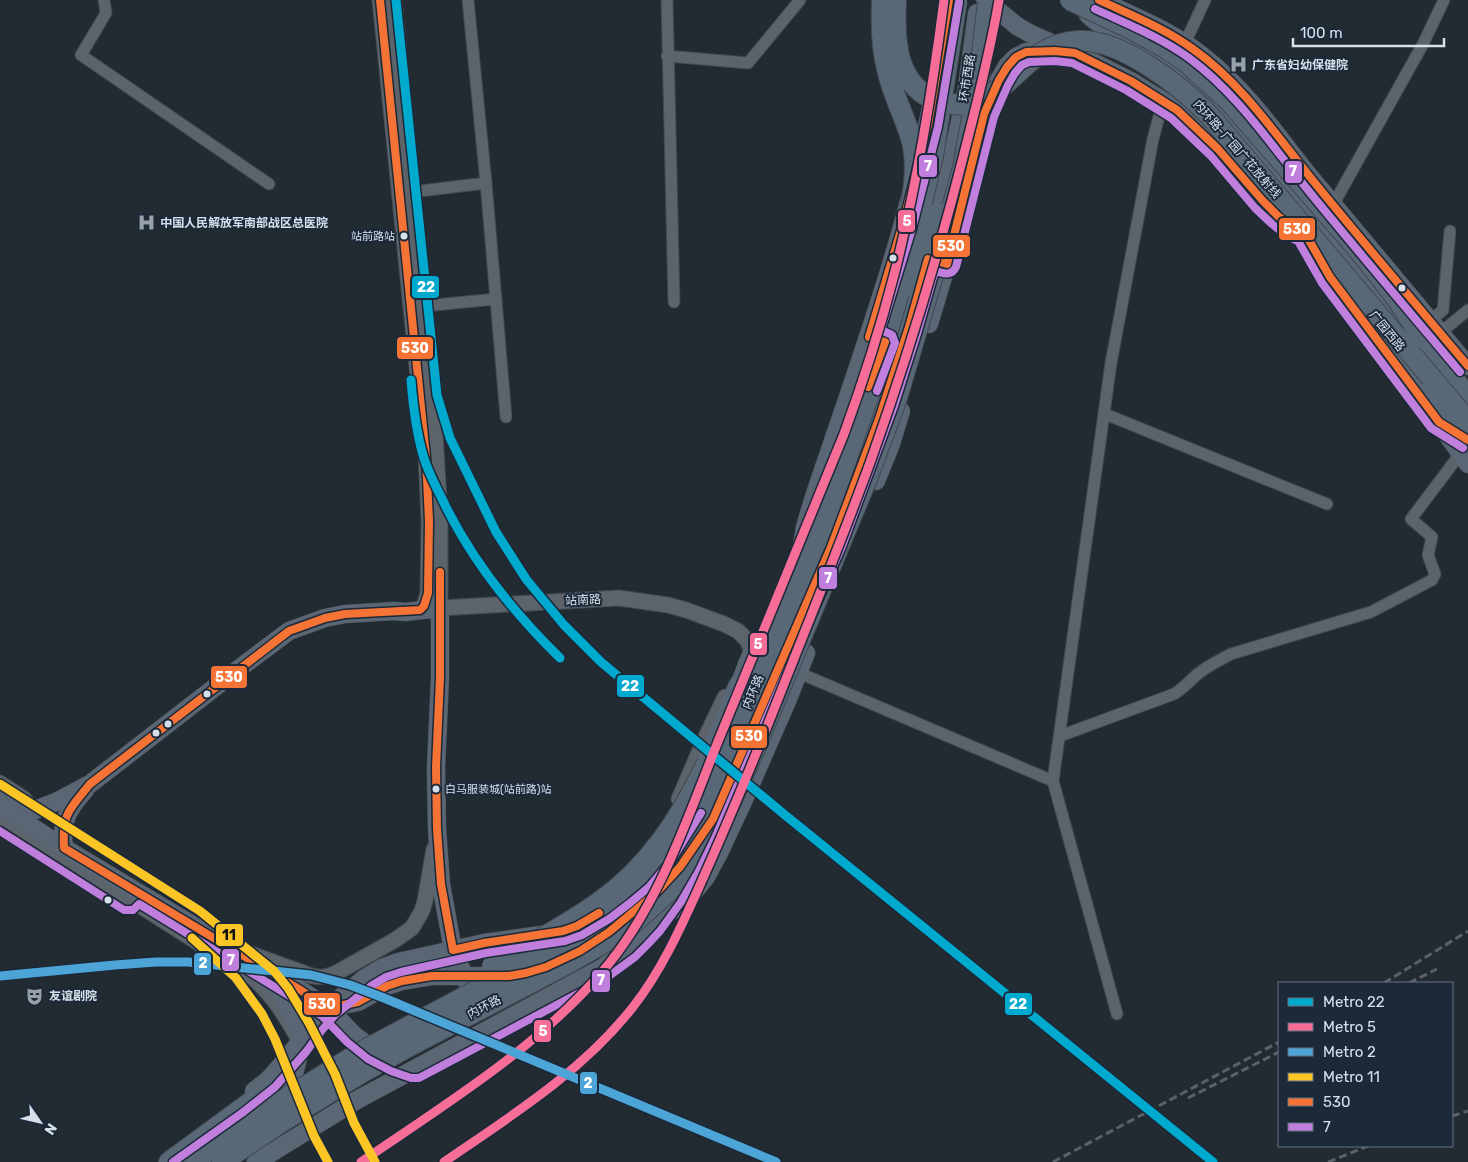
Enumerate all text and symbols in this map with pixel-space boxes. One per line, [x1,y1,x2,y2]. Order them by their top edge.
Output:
scale bar [1293,15,1444,47]
text: 100 m [1300,24,1342,42]
street label: 环市西路 [956,53,978,103]
hospital icon: 广东省妇幼保健院 [1228,55,1248,75]
place label: 广东省妇幼保健院 [1252,58,1348,72]
street label: 内环路-广园广花放射线 [1190,97,1284,201]
line badge: 7 [918,154,938,178]
text: 7 [924,158,932,175]
line badge: 7 [1284,160,1303,184]
text: 7 [1289,163,1297,180]
line badge: 5 [897,209,916,233]
hospital icon: 中国人民解放军南部战区总医院 [136,213,156,233]
text: 5 [902,213,912,230]
place label: 中国人民解放军南部战区总医院 [160,216,328,230]
line badge: 530 [1278,217,1316,241]
text: 530 [1283,221,1311,238]
place label: 站前路站 [351,230,395,243]
marker: 站前路站 [399,231,409,241]
line badge: 530 [932,234,971,258]
text: 530 [937,238,965,255]
unlabelled marker [888,253,898,263]
line badge: 22 [411,275,440,299]
text: 22 [417,279,435,296]
unlabelled marker [1397,283,1407,293]
street label: 广园西路 [1366,308,1408,354]
line badge: 530 [396,336,434,360]
text: 530 [401,340,429,357]
line badge: 7 [818,566,838,590]
text: 7 [824,570,832,587]
street label: 站南路 [565,592,601,608]
line badge: 5 [749,632,768,656]
text: 5 [753,636,763,653]
line badge: 530 [210,665,248,689]
text: 530 [215,669,243,686]
street label: 内环路 [740,673,766,711]
line badge: 22 [616,674,645,698]
text: 22 [621,678,639,695]
unlabelled marker [202,689,212,699]
unlabelled marker [163,719,173,729]
line badge: 530 [730,725,768,749]
unlabelled marker [151,728,161,738]
text: 530 [735,728,763,745]
place label: 白马服装城(站前路)站 [445,783,551,796]
marker: 白马服装城(站前路)站 [431,784,441,794]
unlabelled marker [103,895,113,905]
line badge: 11 [215,923,244,947]
text: 11 [222,927,236,944]
line badge: 7 [221,948,240,972]
line badge: 2 [193,952,212,976]
text: 7 [227,952,235,969]
text: 2 [198,955,208,972]
line badge: 7 [591,969,611,993]
text: 7 [597,972,605,989]
legend [1278,982,1453,1147]
theatre icon: 友谊剧院 [25,986,45,1006]
place label: 友谊剧院 [49,989,97,1003]
line badge: 530 [303,992,341,1016]
street label: 内环路 [465,992,503,1022]
line badge: 22 [1004,992,1033,1016]
text: Metro 22 [1323,993,1385,1011]
text: 530 [308,996,336,1013]
text: 22 [1009,996,1027,1013]
text: Metro 5 [1323,1018,1376,1036]
line badge: 5 [533,1019,552,1043]
text: 5 [538,1023,548,1040]
text: Metro 2 [1323,1043,1376,1061]
text: Metro 11 [1323,1068,1380,1086]
line badge: 2 [579,1071,598,1095]
text: 2 [583,1075,593,1092]
text: 530 [1323,1093,1350,1111]
north arrow [15,1097,65,1147]
text: 7 [1323,1118,1331,1136]
text: N [40,1120,60,1138]

